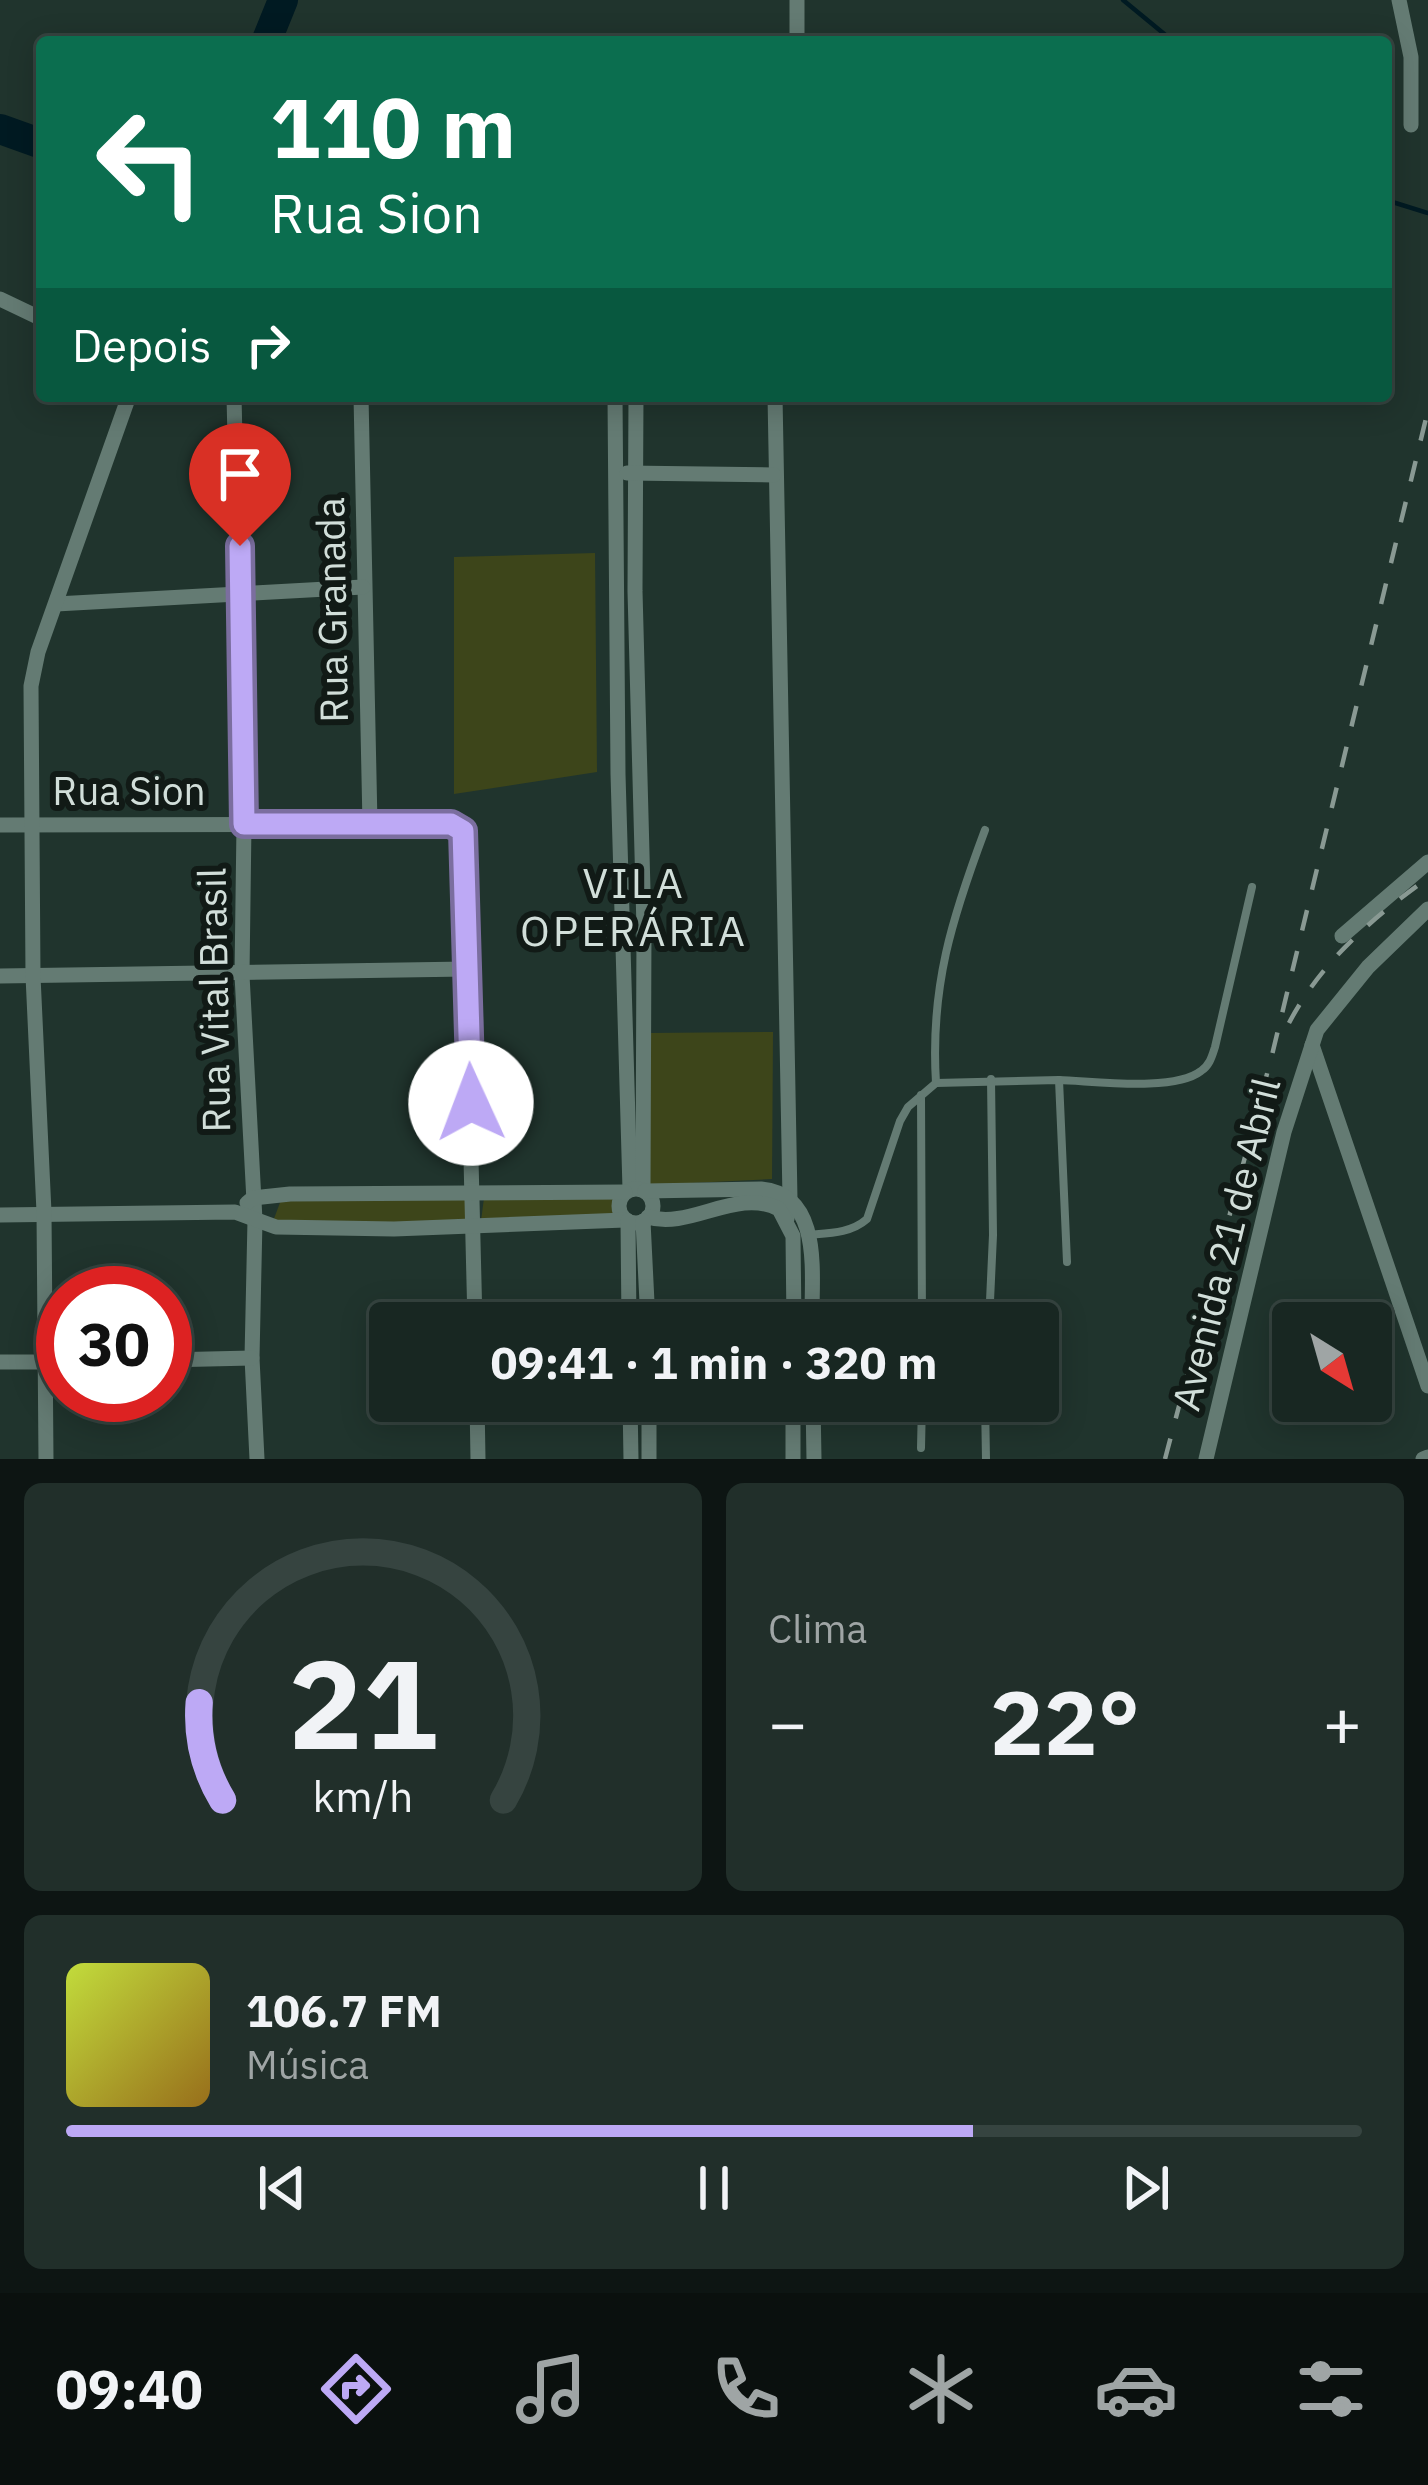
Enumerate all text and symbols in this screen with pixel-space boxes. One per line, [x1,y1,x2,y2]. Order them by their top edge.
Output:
text: 110 m [270,72,516,181]
icon: left [72,84,228,240]
text: Rua Sion [270,178,483,248]
icon: right [235,312,301,378]
text: Depois [72,316,211,374]
pin [189,423,291,546]
icon: arrive [207,441,273,507]
street label: Rua Granada [304,497,359,723]
street label: Rua Sion [52,765,206,816]
district label: VILA OPERÁRIA [520,855,748,958]
street label: Rua Vital Brasil [186,867,241,1133]
position arrow [408,1040,534,1166]
street label: Avenida 21 de Abril [1160,1072,1291,1415]
speed limit sign: 30 [36,1266,192,1422]
north arrow [1272,1302,1392,1422]
map controls [1272,1302,1392,1422]
text: 09:41 · 1 min · 320 m [491,1333,937,1391]
text: Clima [768,1603,867,1654]
text: 21 [288,1621,438,1783]
text: 22° [990,1663,1140,1780]
text: − [768,1679,808,1765]
text: + [1322,1679,1362,1765]
text: km/h [313,1768,413,1824]
text: 106.7 FM [246,1981,442,2039]
text: Música [246,2039,369,2090]
icon: previous [249,2155,315,2221]
icon: pause [681,2155,747,2221]
icon: next [1113,2155,1179,2221]
icon: directions [314,2347,398,2431]
icon: music [509,2347,593,2431]
icon: phone [704,2347,788,2431]
icon: climate [899,2347,983,2431]
icon: car [1094,2347,1178,2431]
icon: filters [1289,2347,1373,2431]
text: 09:40 [55,2354,203,2424]

